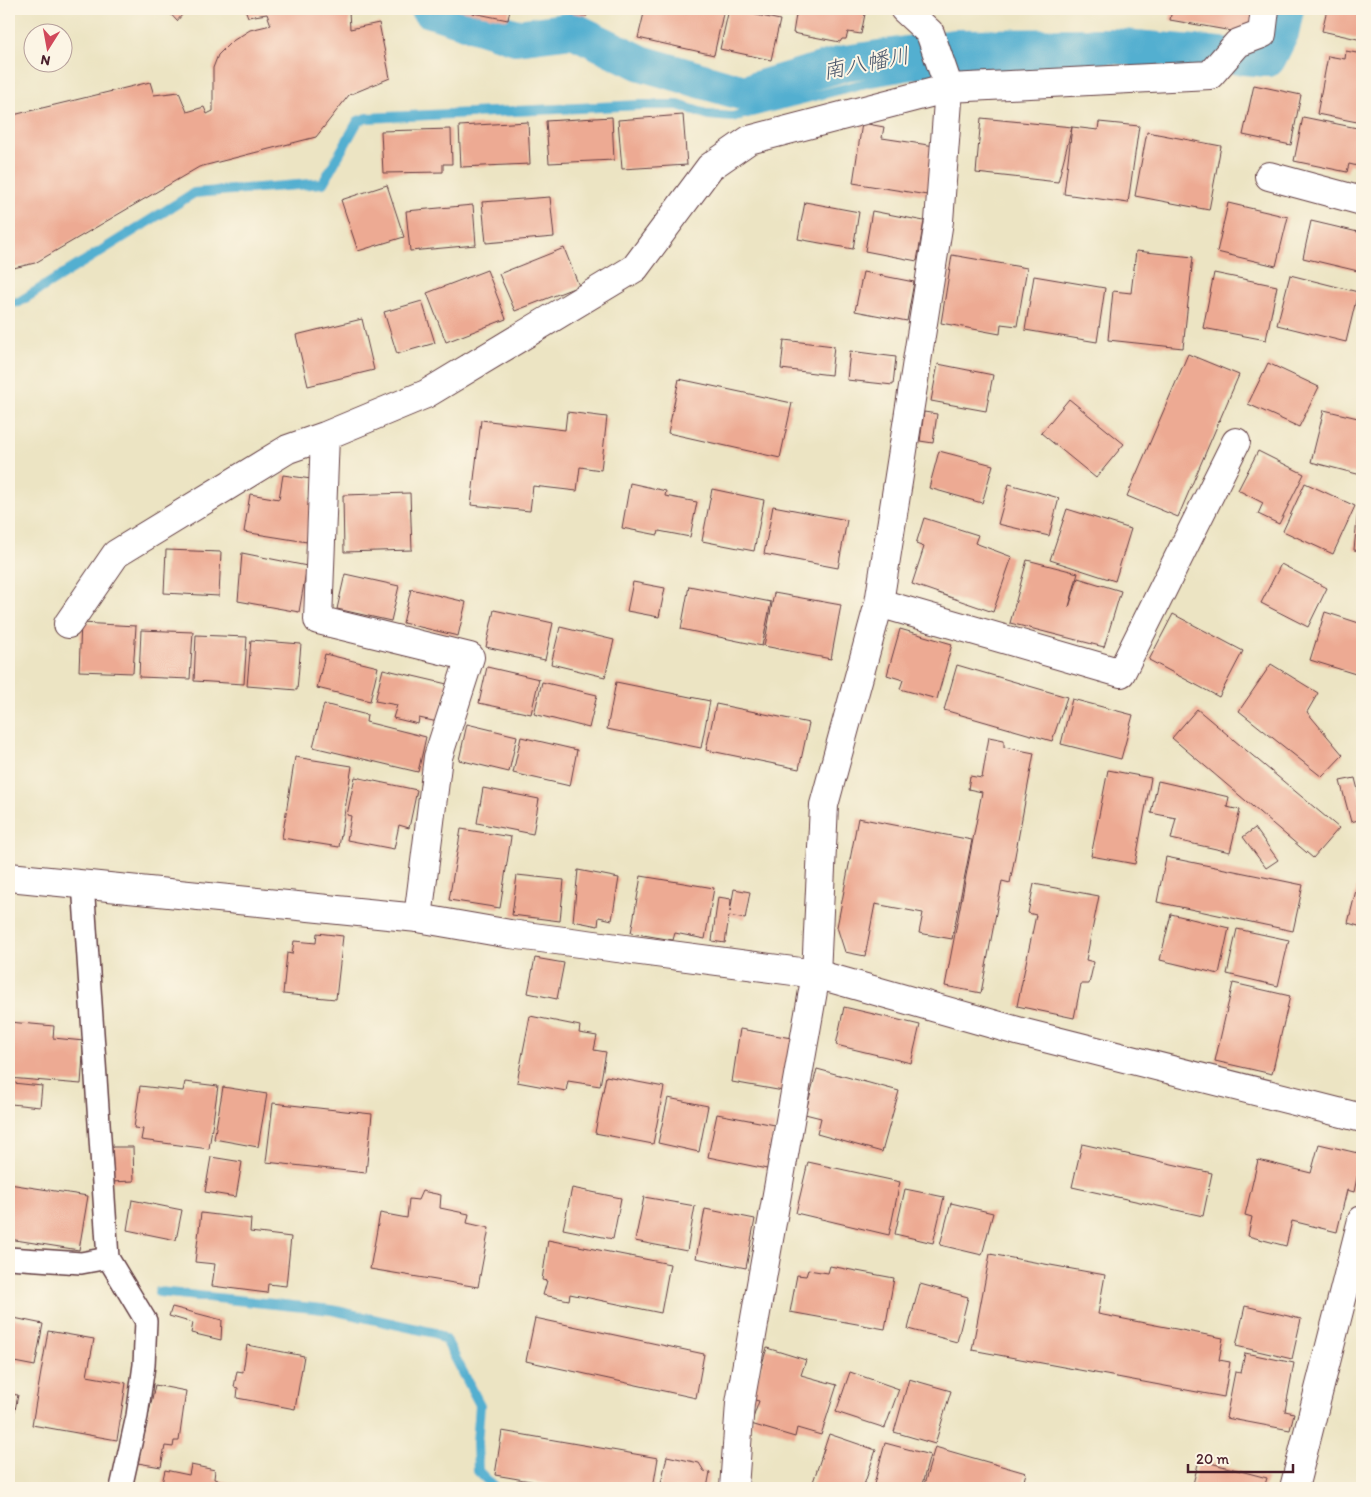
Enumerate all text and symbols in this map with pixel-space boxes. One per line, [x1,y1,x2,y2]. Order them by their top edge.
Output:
north arrow [22,22,72,72]
water label: 南八幡川 [820,41,912,85]
text: N [39,51,52,70]
scale bar [1188,1442,1294,1474]
text: 20 m [1196,1450,1230,1468]

